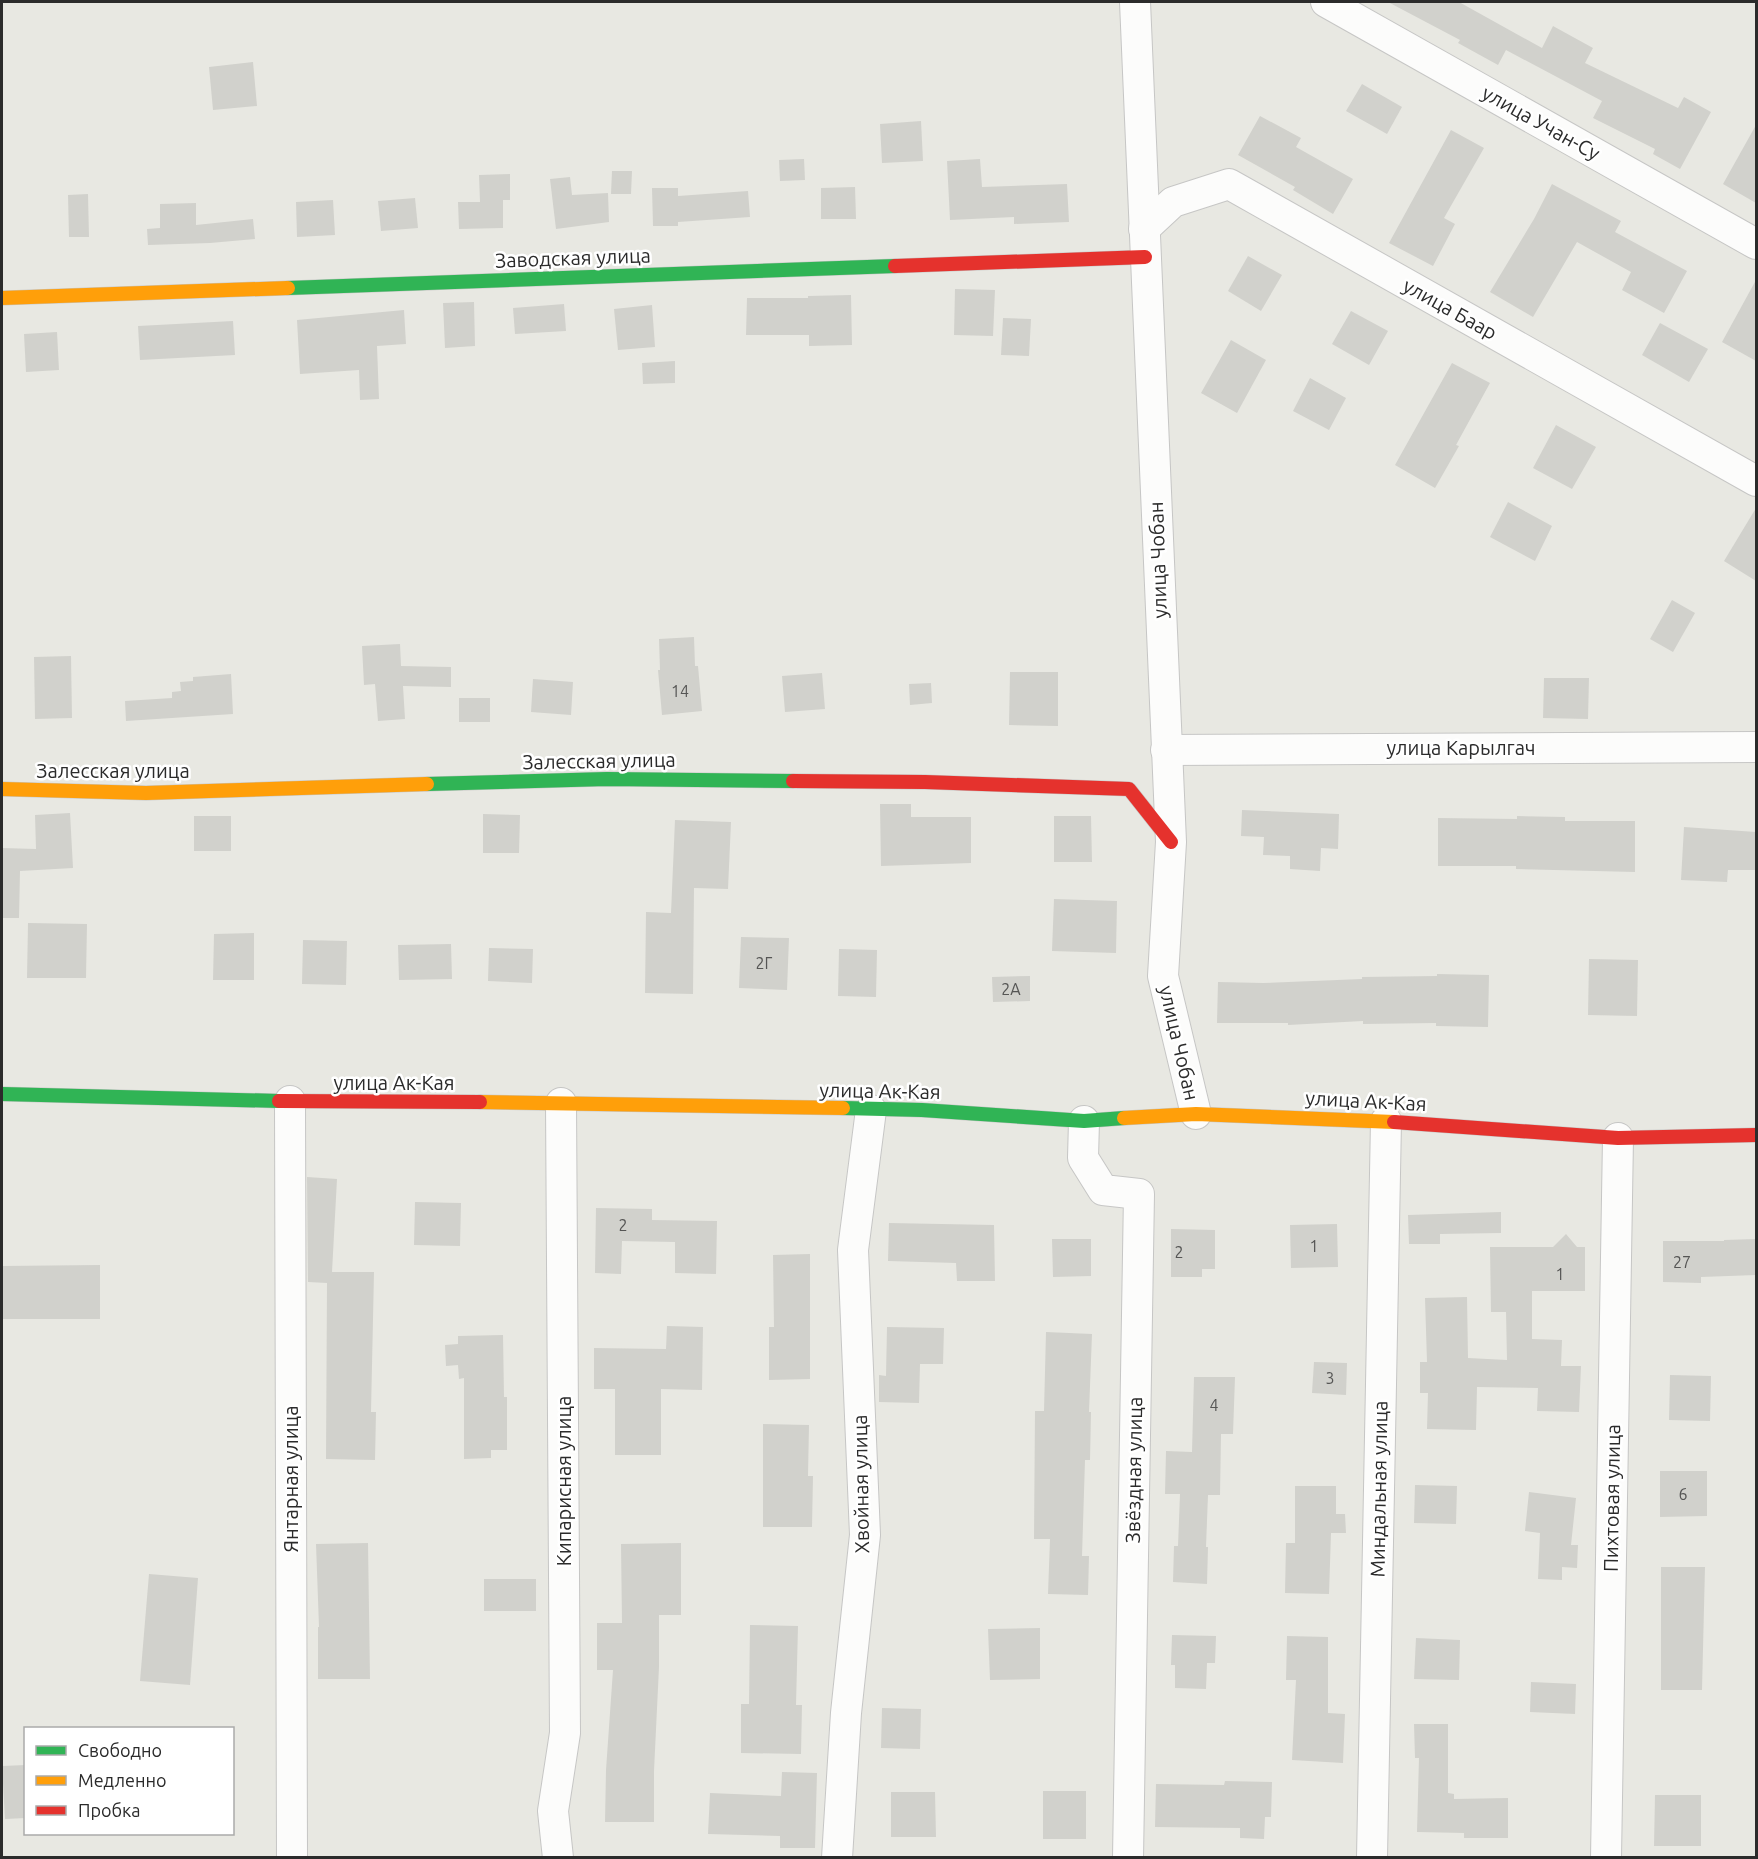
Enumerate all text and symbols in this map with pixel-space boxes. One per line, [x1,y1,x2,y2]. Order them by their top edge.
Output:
street label: улица Учан-Су [1478,81,1604,165]
street label: Заводская улица [495,243,651,272]
street label: улица Баар [1399,273,1501,344]
street label: улица Чобан [1144,501,1171,619]
house number: 14 [671,682,689,700]
street label: улица Карылгач [1387,736,1535,759]
street label: Залесская улица [522,748,676,773]
street label: Залесская улица [36,759,190,782]
house number: 2Г [756,954,773,972]
house number: 2А [1001,980,1021,998]
street label: улица Чобан [1155,983,1204,1102]
street label: улица Ак-Кая [333,1071,455,1094]
street label: улица Ак-Кая [819,1078,941,1103]
street label: улица Ак-Кая [1305,1086,1427,1115]
house number: 2 [618,1216,628,1234]
house number: 1 [1309,1237,1319,1255]
house number: 2 [1174,1243,1184,1261]
house number: 27 [1673,1253,1691,1271]
house number: 1 [1555,1265,1565,1283]
house number: 3 [1325,1369,1335,1387]
street label: Кипарисная улица [552,1396,575,1566]
street label: Звёздная улица [1121,1396,1146,1544]
house number: 4 [1209,1396,1219,1414]
street label: Миндальная улица [1365,1400,1392,1578]
street label: Янтарная улица [279,1405,302,1553]
street label: Хвойная улица [848,1414,873,1554]
street label: Пихтовая улица [1599,1424,1624,1572]
house number: 6 [1678,1485,1688,1503]
legend [24,1727,234,1835]
text: Свободно [78,1740,162,1760]
text: Медленно [78,1770,167,1790]
text: Пробка [78,1800,141,1820]

